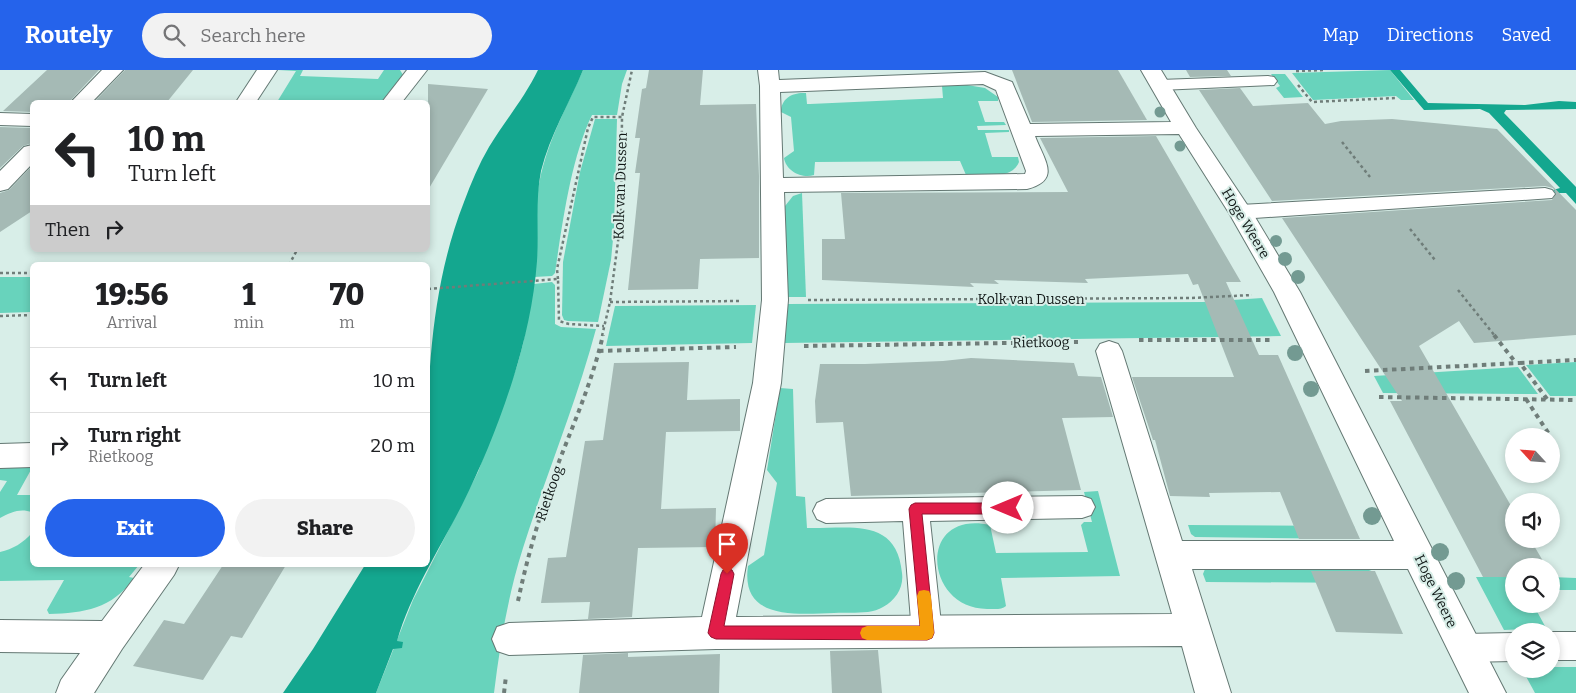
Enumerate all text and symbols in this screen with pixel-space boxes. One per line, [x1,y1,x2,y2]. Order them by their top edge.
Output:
search box [142,13,492,58]
text: Routely [25,21,112,49]
icon: search [160,21,188,49]
text: Search here [200,24,306,47]
text: Map [1323,24,1359,46]
text: Directions [1387,24,1474,46]
text: Saved [1502,24,1551,46]
text: 10 m [128,118,205,160]
icon: left [45,120,110,185]
street label: Kolk van Dussen [610,132,631,240]
text: Turn left [128,160,216,187]
street label: Hoge Weere [1218,185,1273,262]
icon: right [100,215,128,243]
text: Then [45,218,90,241]
text: 19:56 [95,277,168,313]
text: 1 [242,277,256,313]
text: 70 [329,277,365,313]
street label: Kolk van Dussen [977,291,1085,308]
text: Arrival [107,313,157,332]
text: min [234,313,264,332]
text: m [339,313,355,332]
street label: Rietkoog [1012,333,1070,351]
icon: left [45,366,73,394]
text: Turn left [88,369,167,392]
text: 10 m [373,369,415,392]
text: Turn right [88,424,181,447]
north arrow [1505,428,1560,482]
map controls [1505,428,1560,678]
icon: right [45,431,73,459]
text: 20 m [371,434,415,457]
text: Rietkoog [88,447,153,466]
street label: Rietkoog [532,463,567,523]
position arrow [981,481,1033,533]
button: sound [1505,493,1560,548]
button: Exit [45,499,225,557]
button: Share [235,499,415,557]
pin [706,523,748,574]
icon: arrive [713,530,741,558]
street label: Hoge Weere [1411,552,1461,631]
button: search [1505,558,1560,613]
button: layers [1505,623,1560,678]

